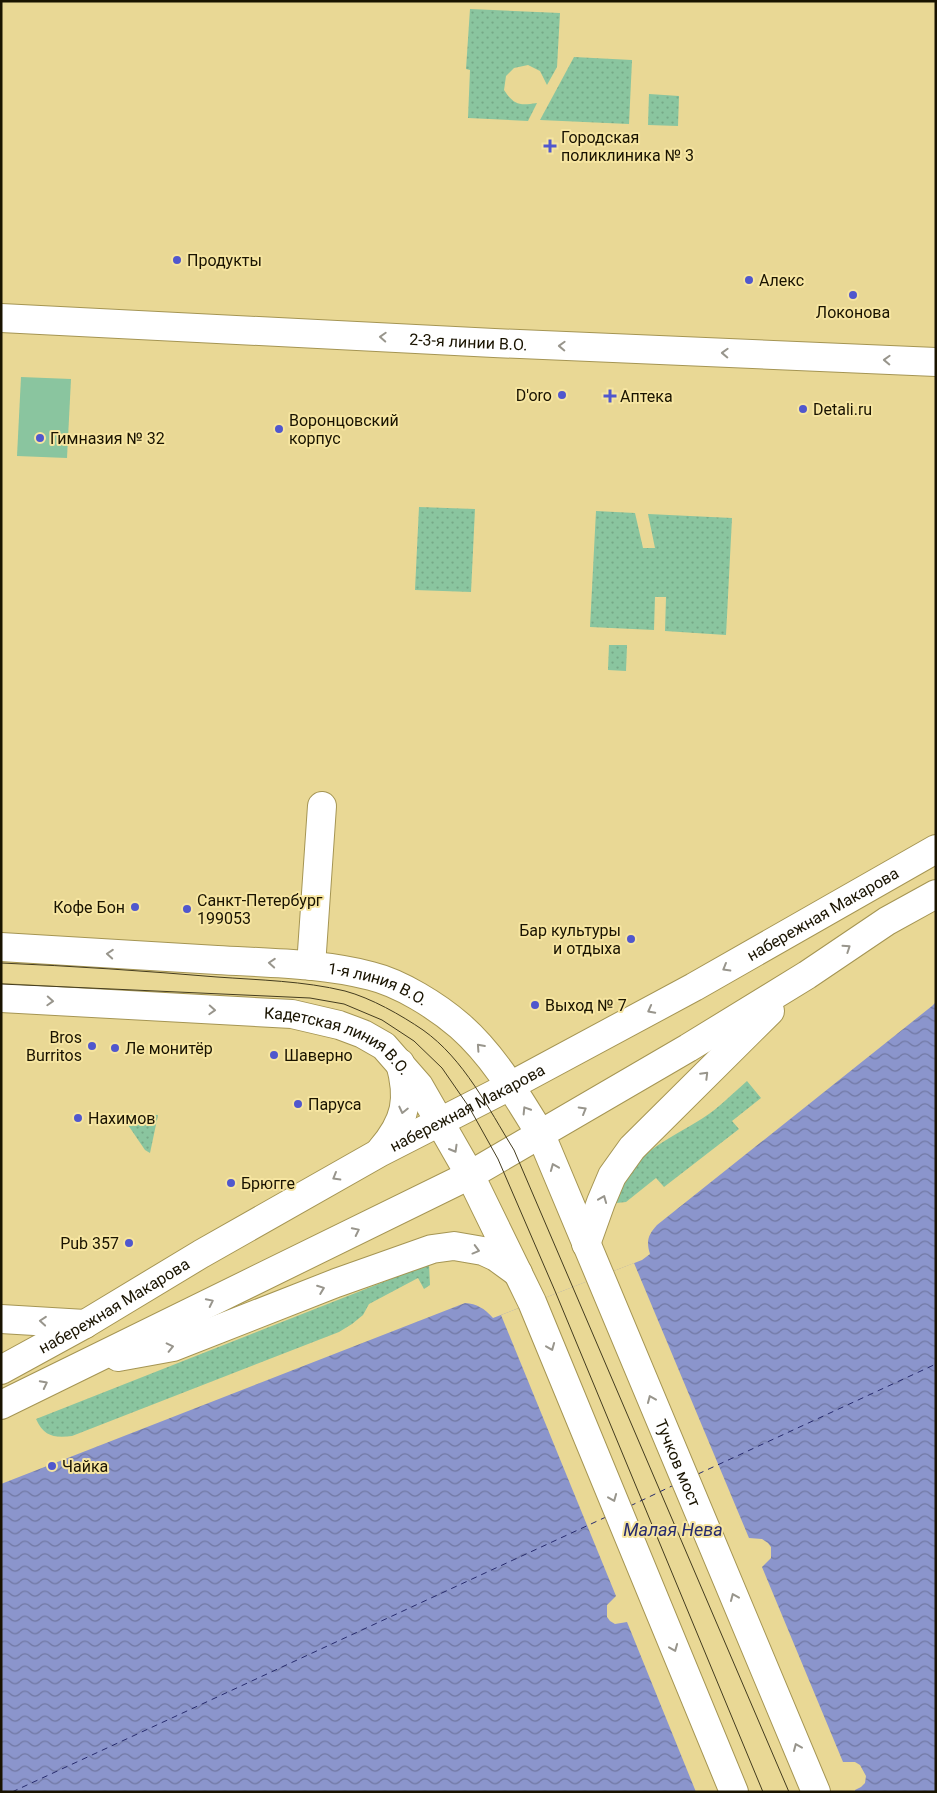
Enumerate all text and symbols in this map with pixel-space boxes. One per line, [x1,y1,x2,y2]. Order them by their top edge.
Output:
place label: Городская поликлиника № 3 [561,128,694,165]
marker: Городская поликлиника № 3 [543,139,557,153]
place label: Продукты [187,251,262,270]
marker: Продукты [171,254,183,266]
place label: Алекс [759,271,804,290]
marker: Алекс [743,274,755,286]
marker: Локонова [847,289,859,301]
place label: Локонова [816,303,890,322]
street label: 2-3-я линии В.О. [409,329,528,354]
one-way arrow [378,332,386,343]
one-way arrow [558,341,566,351]
one-way arrow [720,347,728,358]
one-way arrow [883,354,891,365]
place label: D'oro [516,386,552,405]
place label: Аптека [620,387,673,406]
marker: D'oro [556,389,568,401]
marker: Аптека [604,390,616,402]
place label: Detali.ru [813,400,872,419]
marker: Detali.ru [797,403,809,415]
place label: Воронцовский корпус [289,411,399,448]
marker: Воронцовский корпус [273,423,285,435]
place label: Гимназия № 32 [50,429,165,448]
marker: Гимназия № 32 [34,432,46,444]
street label: набережная Макарова [743,863,902,964]
place label: Санкт-Петербург 199053 [197,891,323,928]
place label: Кофе Бон [53,898,125,917]
marker: Кофе Бон [129,901,141,913]
marker: Санкт-Петербург 199053 [181,903,193,915]
place label: Бар культуры и отдыха [519,921,621,958]
marker: Бар культуры и отдыха [625,933,637,945]
one-way arrow [842,945,851,954]
one-way arrow [105,948,113,959]
one-way arrow [268,958,276,969]
street label: 1-я линия В.О. [327,958,431,1009]
one-way arrow [723,962,732,972]
one-way arrow [46,995,54,1006]
place label: Выход № 7 [545,996,627,1015]
marker: Выход № 7 [529,999,541,1011]
street label: Кадетская линия В.О. [264,1003,414,1079]
one-way arrow [208,1004,216,1015]
one-way arrow [647,1004,656,1014]
place label: Bros Burritos [26,1028,82,1065]
place label: Ле монитёр [125,1039,213,1058]
marker: Bros Burritos [86,1040,98,1052]
marker: Ле монитёр [109,1042,121,1054]
one-way arrow [477,1044,486,1053]
place label: Шаверно [284,1046,353,1065]
marker: Шаверно [268,1049,280,1061]
street label: набережная Макарова [386,1060,548,1155]
one-way arrow [699,1072,708,1081]
place label: Паруса [308,1095,362,1114]
marker: Паруса [292,1098,304,1110]
one-way arrow [398,1106,409,1115]
one-way arrow [577,1106,586,1116]
one-way arrow [522,1107,532,1116]
place label: Нахимов [88,1109,155,1128]
marker: Нахимов [72,1112,84,1124]
one-way arrow [448,1143,458,1152]
one-way arrow [550,1163,561,1172]
one-way arrow [333,1171,342,1181]
place label: Брюгге [241,1174,295,1193]
marker: Брюгге [225,1177,237,1189]
one-way arrow [597,1195,607,1203]
one-way arrow [350,1227,359,1237]
place label: Pub 357 [60,1234,119,1253]
marker: Pub 357 [123,1237,135,1249]
one-way arrow [472,1244,481,1255]
street label: набережная Макарова [35,1254,193,1357]
one-way arrow [316,1285,325,1295]
one-way arrow [204,1299,213,1309]
one-way arrow [39,1316,47,1327]
one-way arrow [165,1342,174,1353]
one-way arrow [545,1342,555,1351]
one-way arrow [39,1380,48,1390]
one-way arrow [646,1395,657,1404]
street label: Тучков мост [651,1416,705,1510]
place label: Чайка [62,1457,108,1476]
marker: Чайка [46,1460,58,1472]
one-way arrow [606,1493,617,1502]
water label: Малая Нева [623,1519,723,1540]
one-way arrow [730,1593,740,1602]
one-way arrow [668,1643,679,1652]
one-way arrow [793,1743,803,1752]

